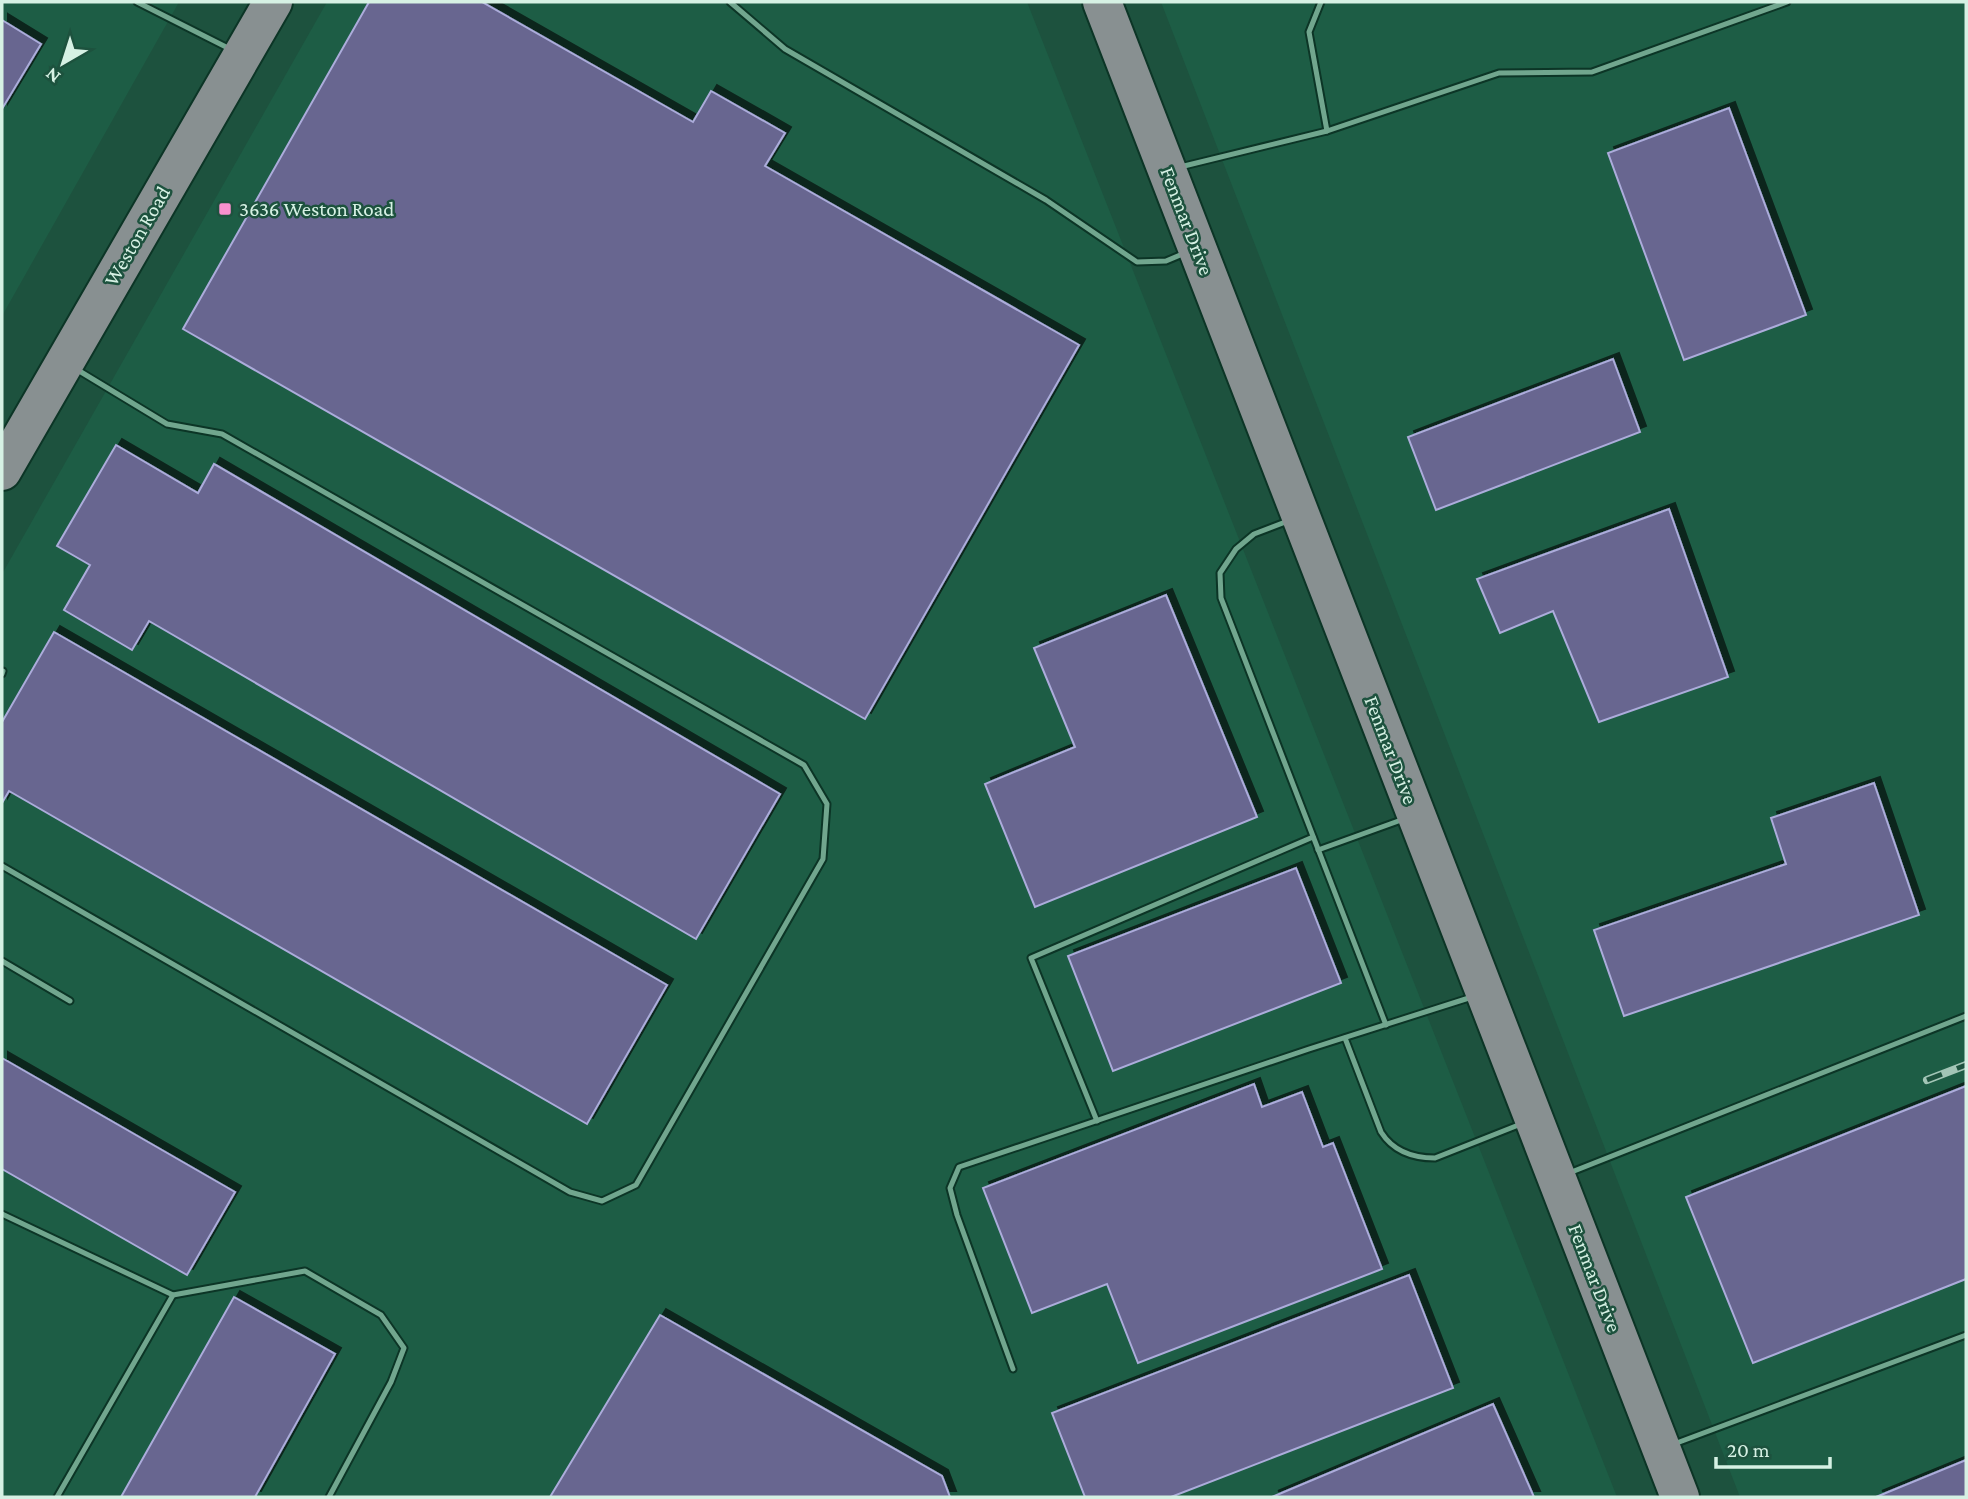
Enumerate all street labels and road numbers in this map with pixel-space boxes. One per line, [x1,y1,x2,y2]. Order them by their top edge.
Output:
street label: Fenmar Drive [1155,163,1219,279]
street label: Weston Road [99,182,175,290]
street label: Fenmar Drive [1359,692,1423,808]
street label: Fenmar Drive [1563,1220,1627,1336]

